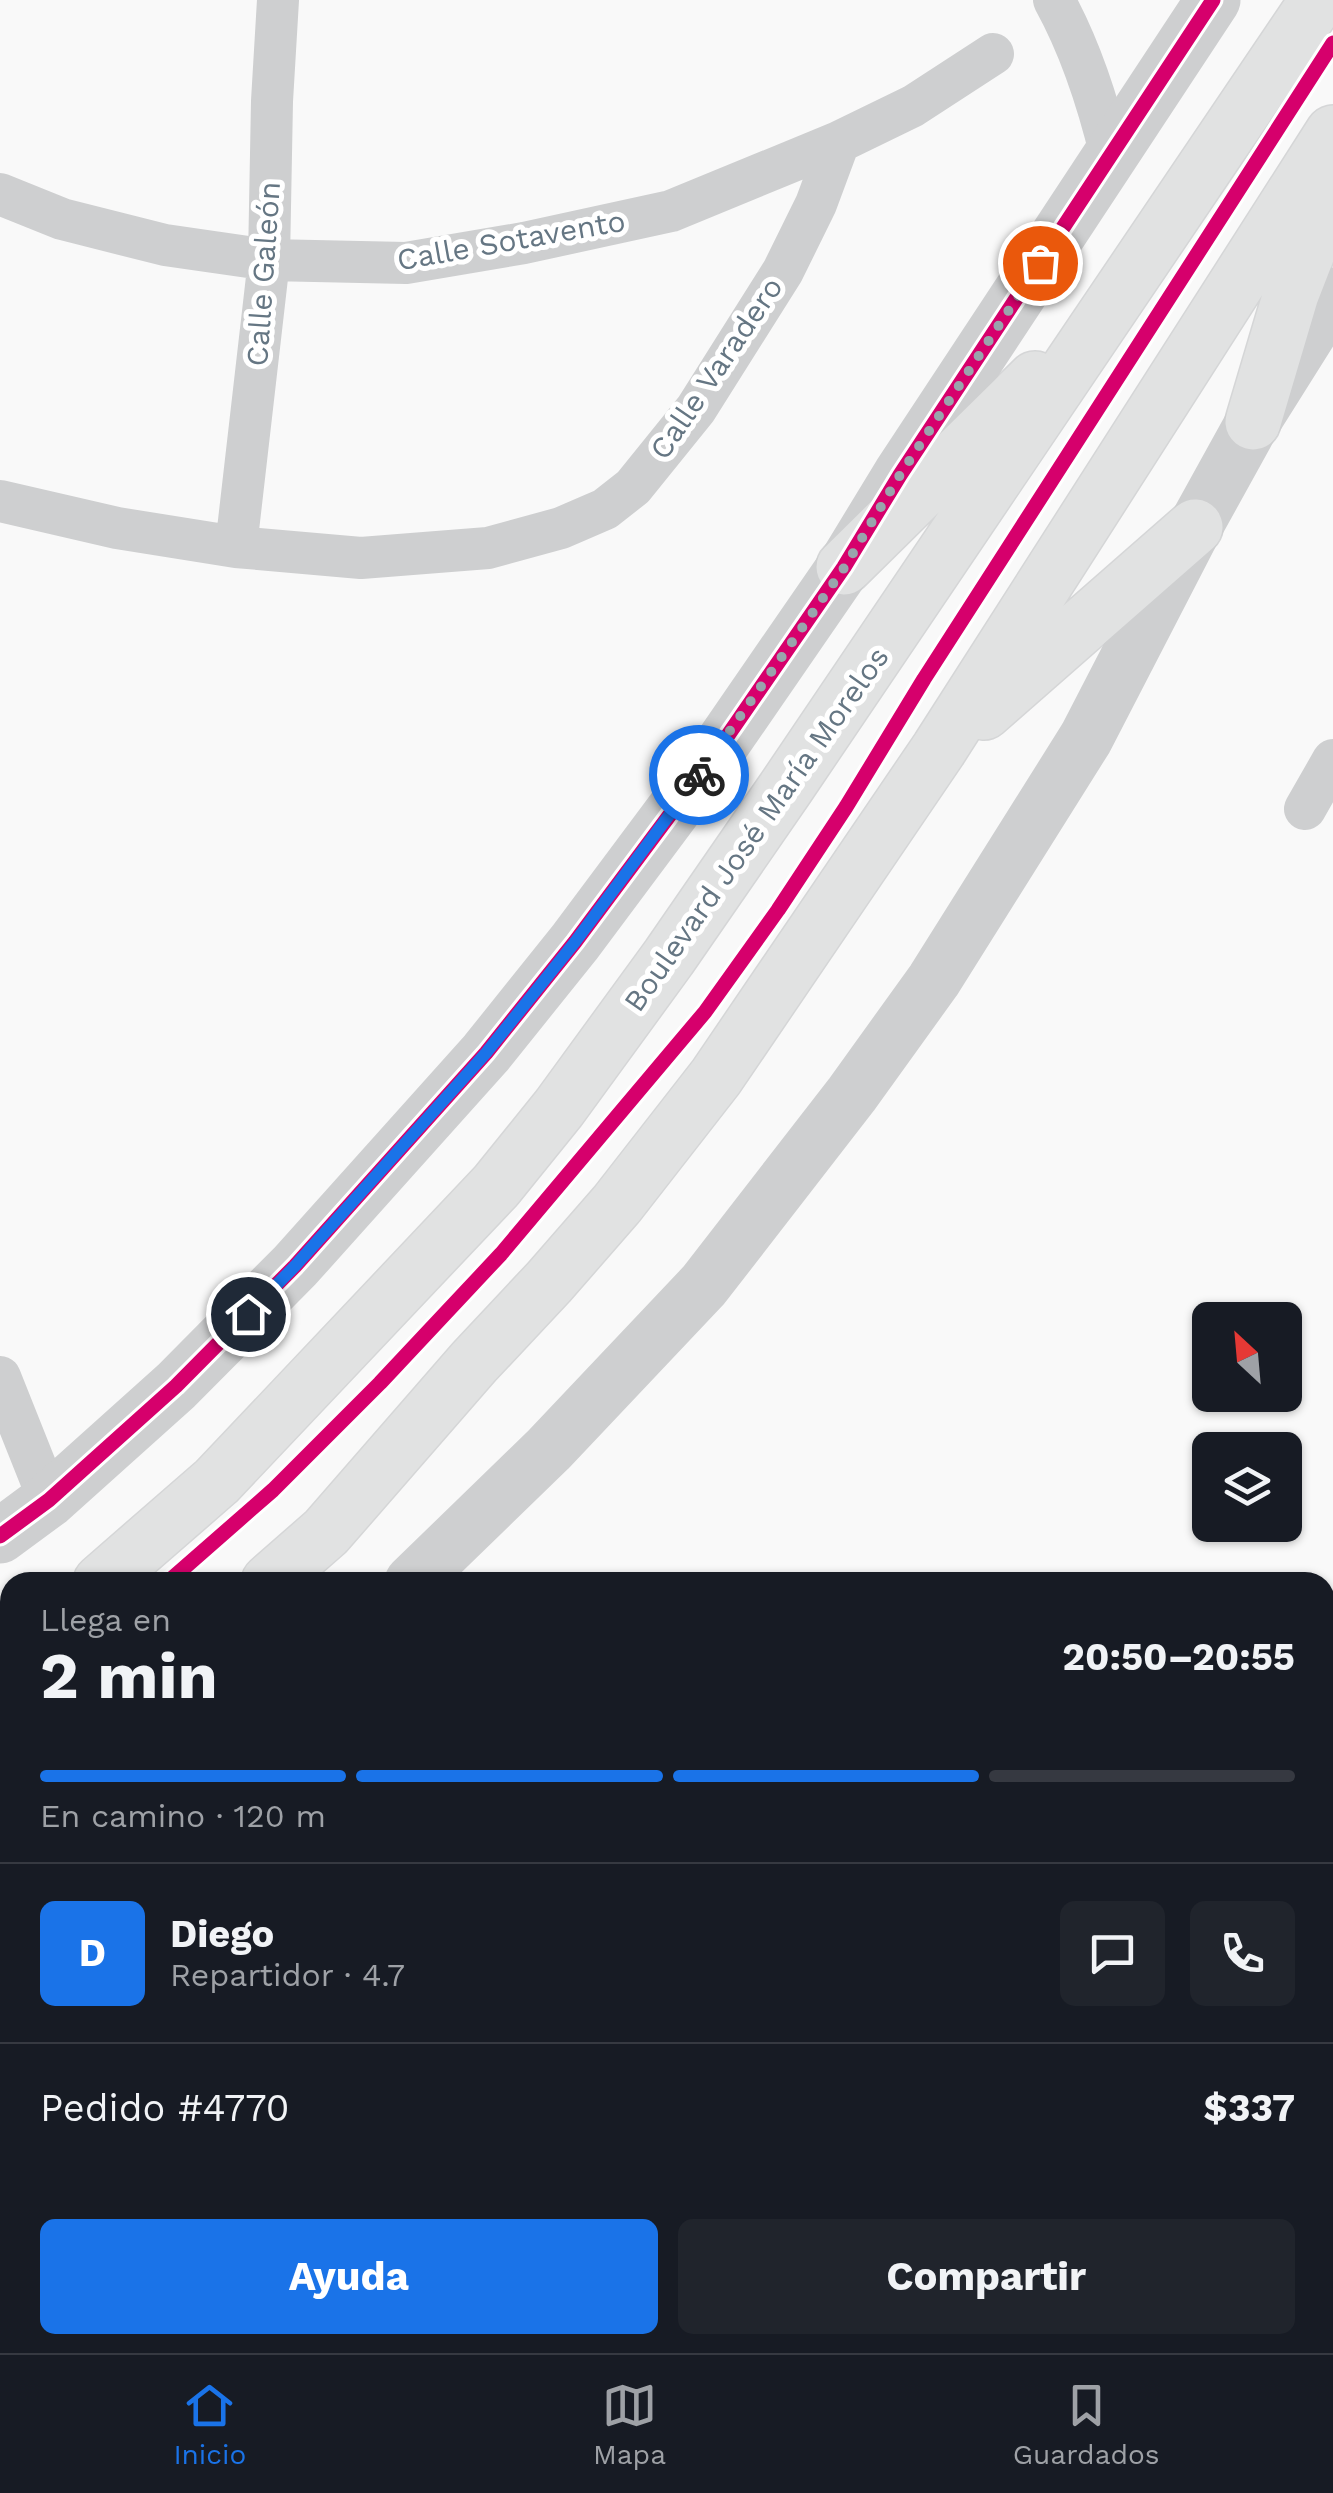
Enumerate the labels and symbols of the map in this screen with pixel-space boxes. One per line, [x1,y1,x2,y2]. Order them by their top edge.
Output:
street label: Calle Galeón [239,180,287,368]
street label: Calle Sotavento [394,203,628,277]
pin [998,221,1083,306]
street label: Calle Varadero [642,270,790,466]
street label: Boulevard José María Morelos [616,640,896,1018]
courier [649,725,749,825]
pin [206,1272,291,1357]
north arrow [1192,1302,1302,1412]

